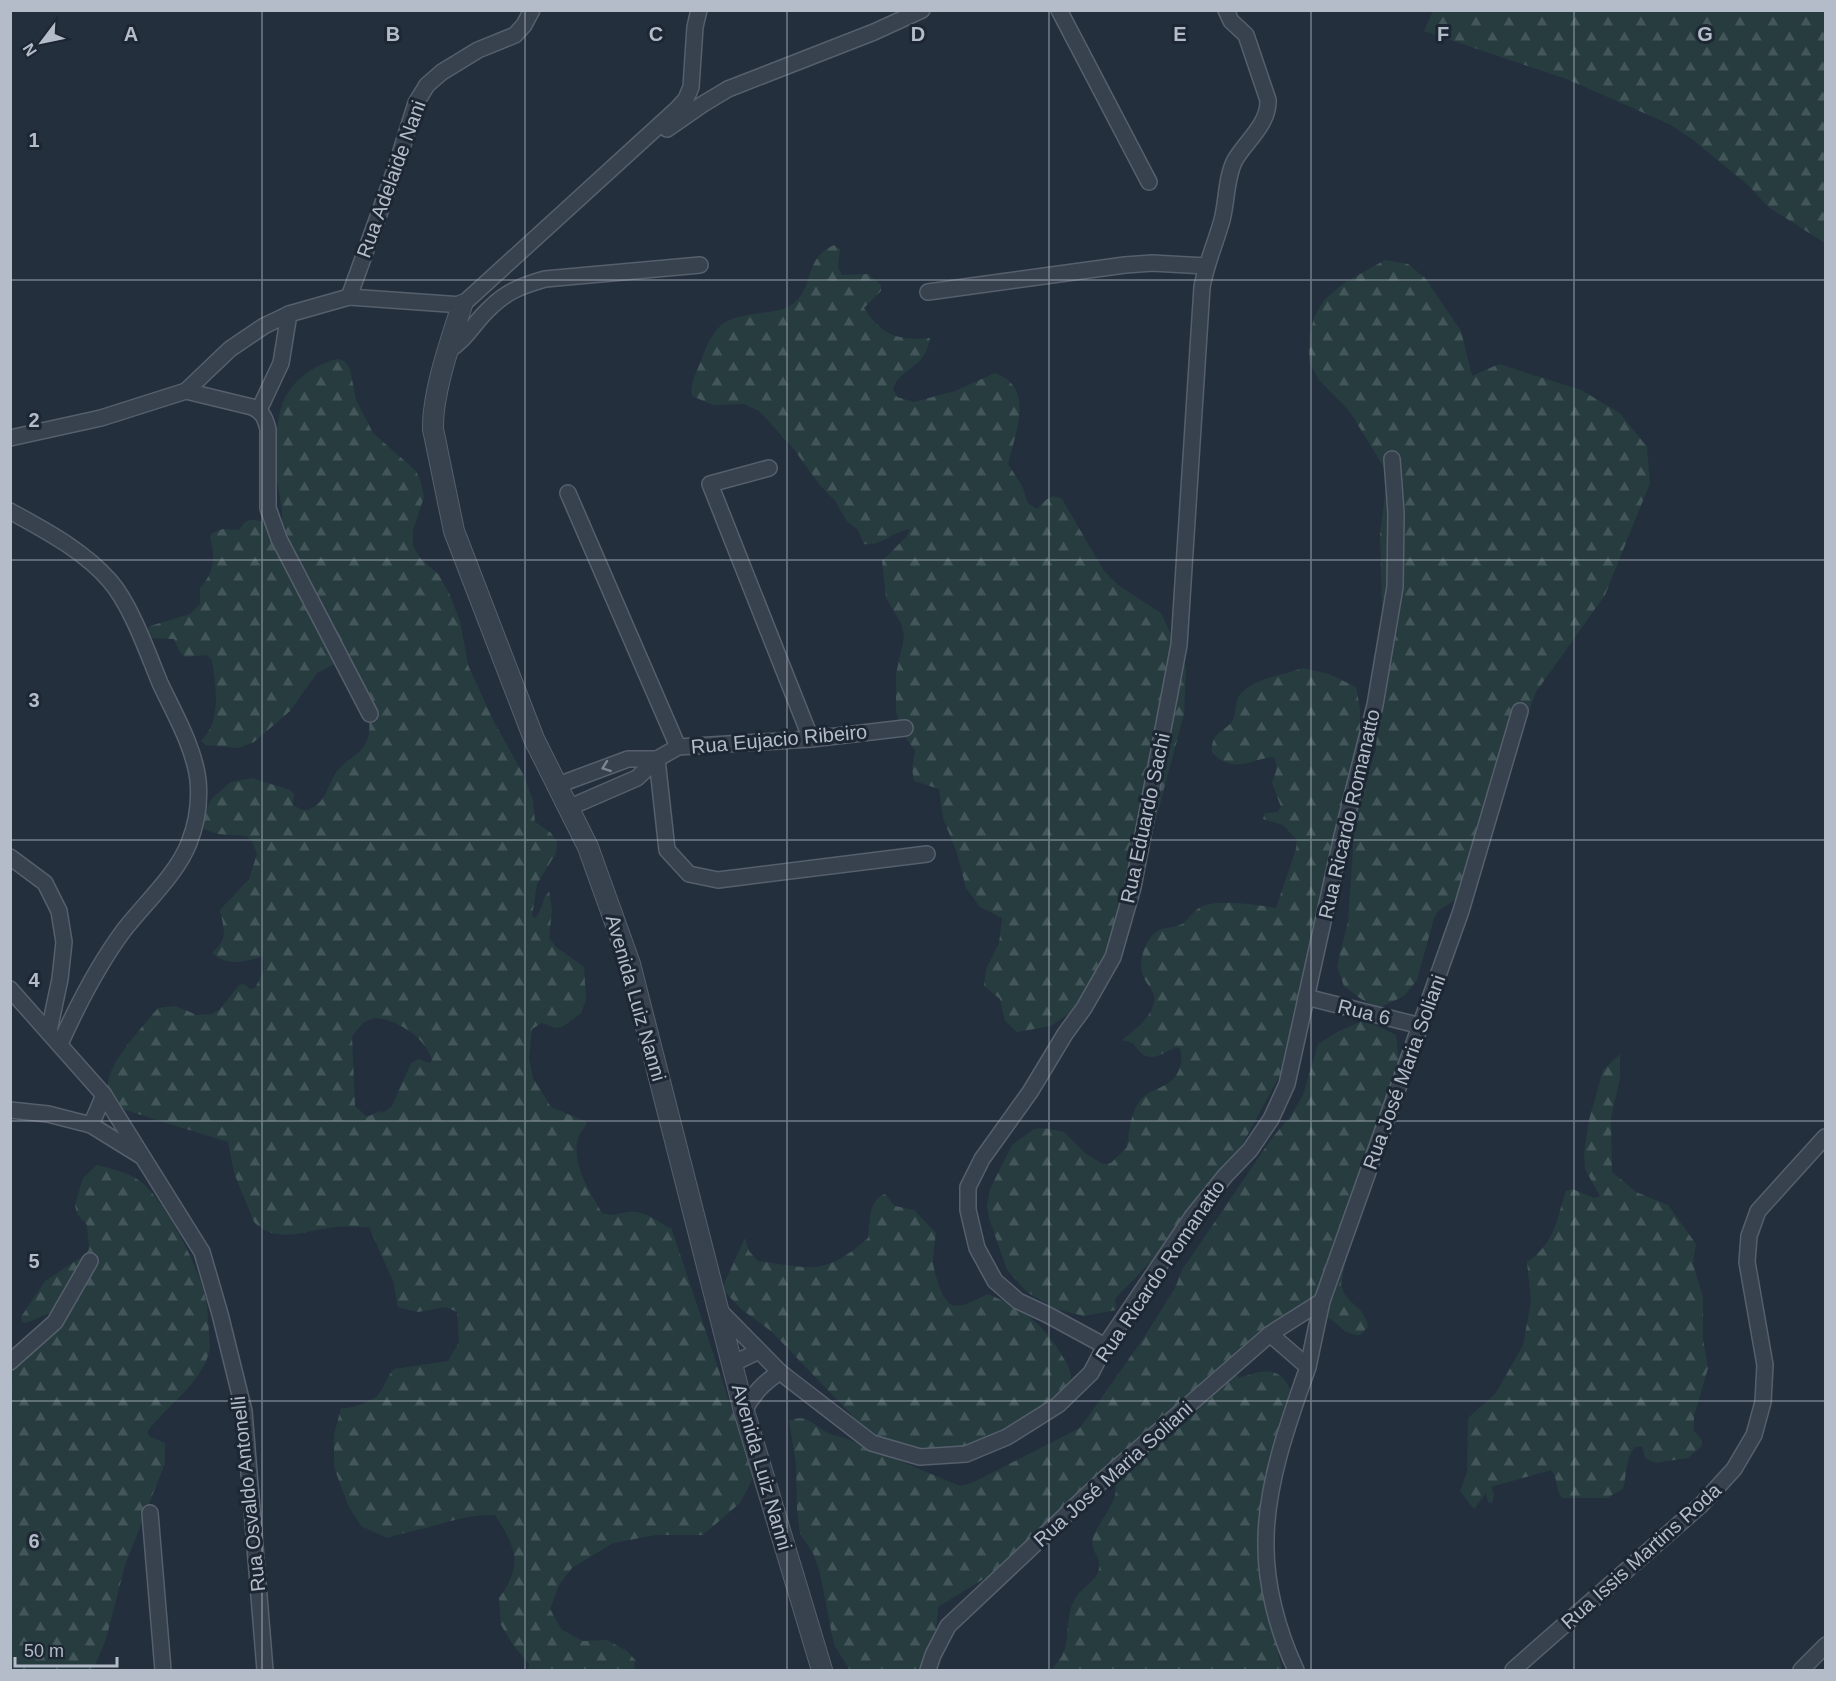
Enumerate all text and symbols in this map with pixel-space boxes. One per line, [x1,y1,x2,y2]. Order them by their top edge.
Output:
north arrow [12,12,72,72]
text: A [124,23,138,45]
text: B [386,23,400,45]
text: C [649,23,663,45]
text: D [911,23,925,45]
text: E [1173,23,1187,45]
text: F [1437,23,1449,45]
text: G [1697,23,1713,45]
text: N [19,40,40,59]
street label: Rua Adelaide Nani [352,97,430,261]
text: 1 [28,129,40,151]
text: 2 [28,409,40,431]
text: 3 [28,689,40,711]
street label: Rua Ricardo Romanatto [1314,707,1384,921]
street label: Rua Eujacio Ribeiro [690,720,868,758]
street label: Rua Eduardo Sachi [1116,731,1174,905]
one-way arrow [601,760,612,773]
street label: Avenida Luiz Nanni [602,912,670,1084]
text: 4 [28,969,40,991]
street label: Rua José Maria Soliani [1358,972,1450,1172]
street label: Rua 6 [1335,995,1393,1029]
street label: Rua Ricardo Romanatto [1091,1176,1229,1366]
text: 5 [28,1250,40,1272]
street label: Avenida Luiz Nanni [728,1381,796,1553]
street label: Rua Osvaldo Antonelli [227,1395,269,1593]
street label: Rua José Maria Soliani [1029,1397,1197,1551]
street label: Rua Issis Martins Roda [1557,1478,1726,1633]
text: 6 [28,1530,40,1552]
scale bar [15,1630,117,1668]
text: 50 m [24,1641,64,1661]

